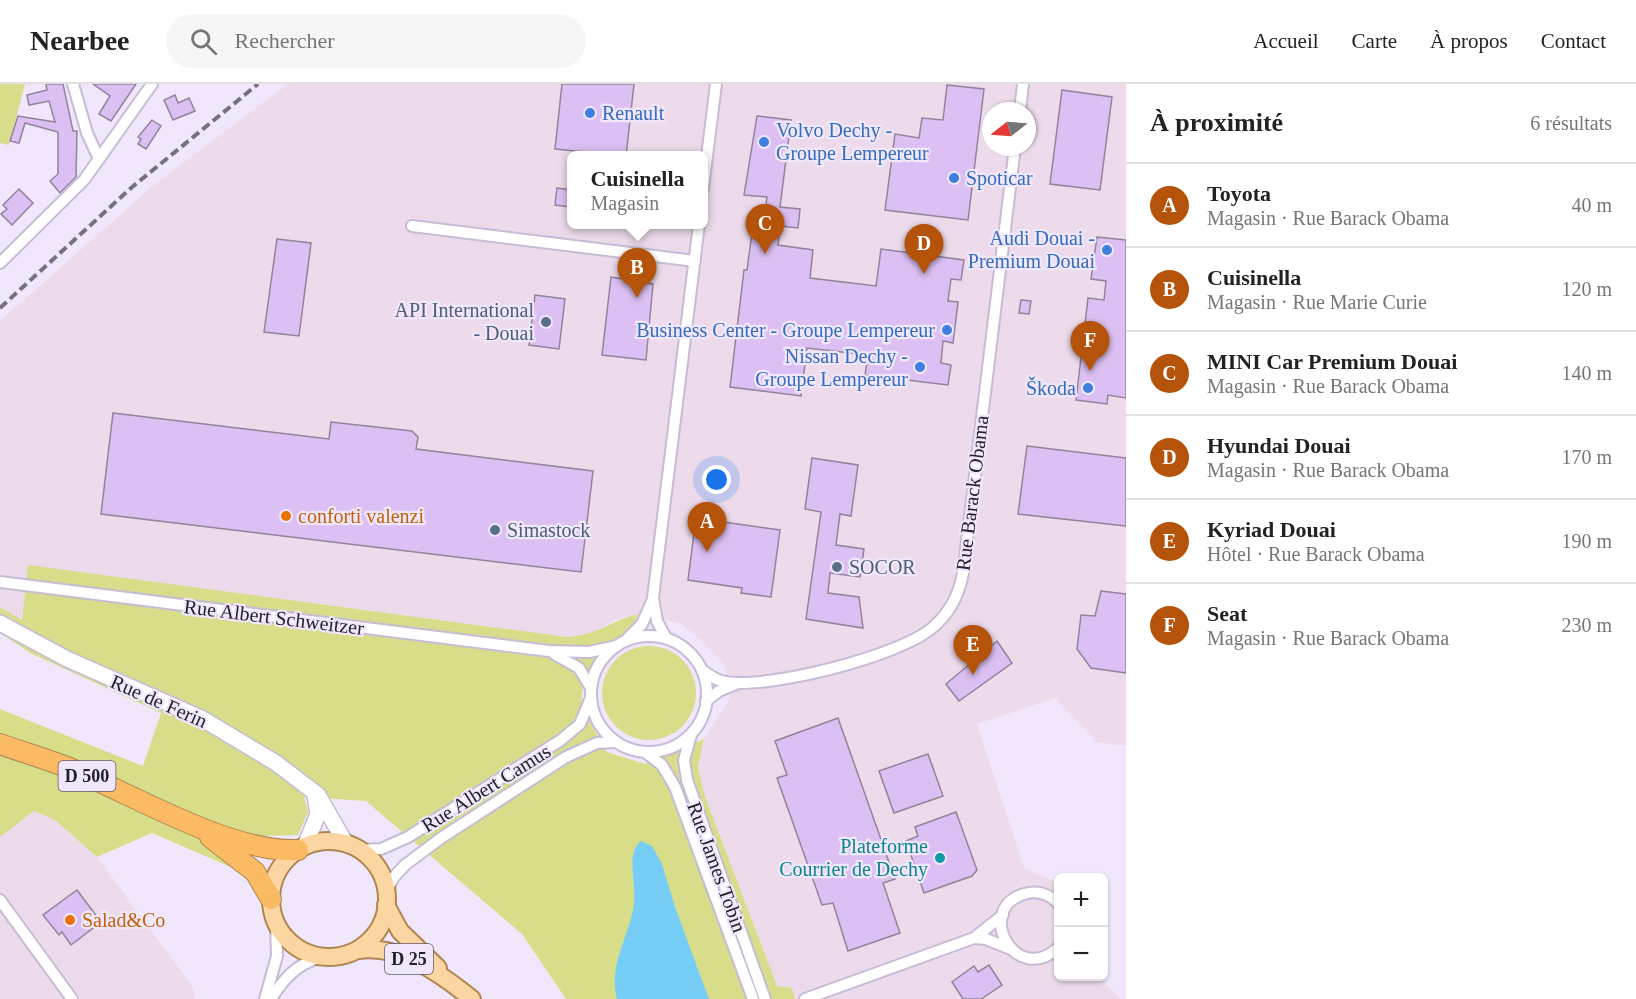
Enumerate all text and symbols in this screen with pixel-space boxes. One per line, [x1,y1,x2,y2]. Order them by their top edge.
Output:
search box [166,14,586,68]
text: Nearbee [30,25,130,56]
icon: search [187,25,220,58]
text: Rechercher [235,28,335,53]
text: Accueil [1253,29,1319,53]
text: Carte [1352,29,1397,53]
text: À propos [1430,29,1508,53]
text: Contact [1541,29,1606,53]
place label: Renault [602,102,665,124]
north arrow [982,102,1036,156]
marker: Renault [583,106,597,120]
text: À proximité [1150,108,1283,137]
text: 6 résultats [1530,112,1612,134]
place label: Volvo Dechy - Groupe Lempereur [776,119,929,165]
marker: Volvo Dechy - Groupe Lempereur [757,135,771,149]
popup [567,151,708,229]
text: Cuisinella [590,166,685,191]
place label: Spoticar [966,167,1033,190]
marker: Spoticar [947,171,961,185]
text: Toyota [1207,181,1271,206]
text: Magasin [590,192,659,214]
text: A [1162,194,1177,216]
text: 40 m [1571,194,1612,216]
pin: C [746,204,784,254]
text: Magasin · Rue Barack Obama [1207,207,1449,229]
pin: D [904,224,944,274]
place label: Audi Douai - Premium Douai [968,227,1095,272]
marker: Audi Douai - Premium Douai [1100,243,1114,257]
pin: B [618,248,656,298]
text: Cuisinella [1207,265,1301,290]
text: B [1163,278,1176,300]
text: 120 m [1561,278,1612,300]
text: Magasin · Rue Marie Curie [1207,291,1427,313]
place label: API International - Douai [395,299,534,344]
marker: API International - Douai [539,315,553,329]
place label: Business Center - Groupe Lempereur [636,319,935,342]
pin: F [1070,322,1110,371]
marker: Business Center - Groupe Lempereur [940,323,954,337]
place label: Nissan Dechy - Groupe Lempereur [755,345,908,391]
text: MINI Car Premium Douai [1207,349,1457,374]
marker: Nissan Dechy - Groupe Lempereur [913,360,927,374]
text: C [1162,362,1177,384]
text: 140 m [1561,362,1612,384]
text: Magasin · Rue Barack Obama [1207,375,1449,397]
place label: Škoda [1026,376,1076,399]
marker: Škoda [1081,381,1095,395]
street label: Rue Barack Obama [952,414,992,572]
text: Hyundai Douai [1207,433,1351,458]
text: D [1162,446,1177,468]
text: 170 m [1561,446,1612,468]
text: Magasin · Rue Barack Obama [1207,459,1449,481]
your location [702,465,731,494]
pin: A [688,502,726,552]
place label: conforti valenzi [298,505,424,527]
marker: conforti valenzi [279,509,293,523]
text: Kyriad Douai [1207,517,1336,542]
place label: Simastock [507,519,590,541]
marker: Simastock [488,523,502,537]
text: E [1163,530,1176,552]
text: 190 m [1561,530,1612,552]
text: Hôtel · Rue Barack Obama [1207,543,1425,565]
place label: SOCOR [849,556,916,578]
marker: SOCOR [830,560,844,574]
street label: Rue Albert Schweitzer [183,595,366,639]
text: Seat [1207,601,1247,626]
text: F [1163,614,1176,636]
text: 230 m [1561,614,1612,636]
pin: E [954,626,992,675]
text: Magasin · Rue Barack Obama [1207,627,1449,649]
street label: Rue de Ferin [107,670,211,732]
street label: Rue Albert Camus [418,739,555,836]
road number: D 500 [58,761,116,791]
street label: Rue James Tobin [683,799,751,935]
place label: Plateforme Courrier de Dechy [779,835,928,881]
marker: Plateforme Courrier de Dechy [933,851,947,865]
map controls [1054,873,1108,981]
button: + [1054,873,1108,927]
place label: Salad&Co [82,909,165,931]
marker: Salad&Co [63,913,77,927]
button: − [1054,927,1108,981]
road number: D 25 [385,944,433,974]

